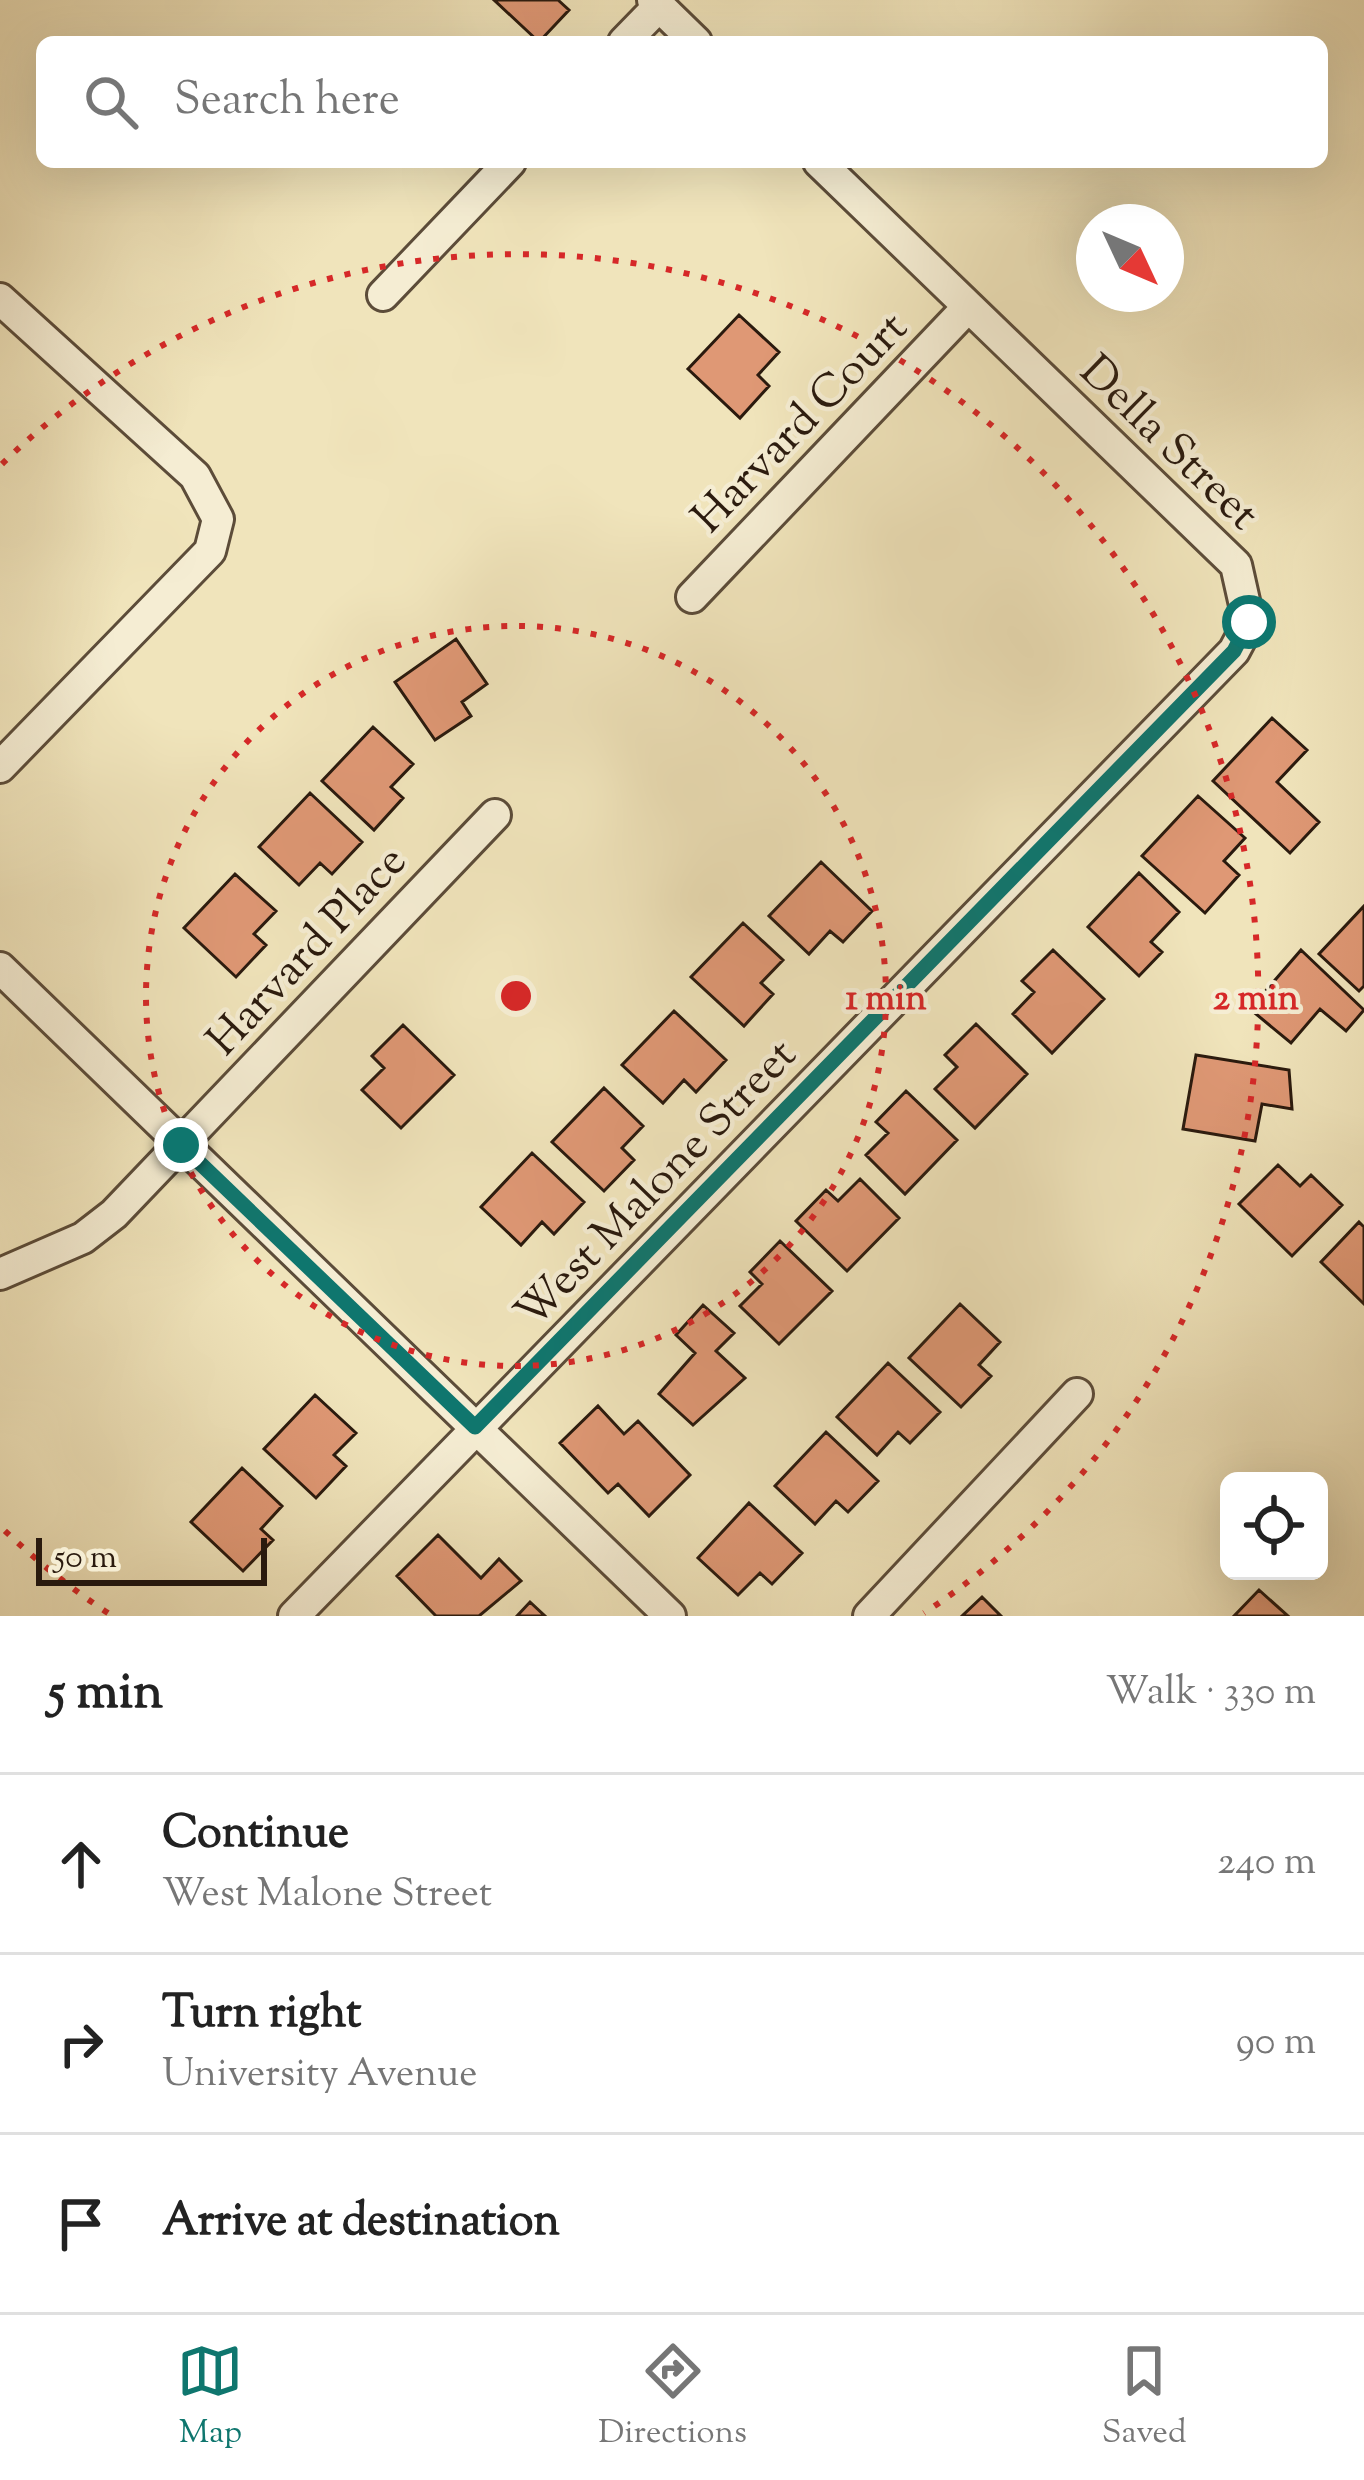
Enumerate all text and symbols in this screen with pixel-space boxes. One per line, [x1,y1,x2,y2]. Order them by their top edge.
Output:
search box [36,36,1328,168]
icon: search [78,69,144,135]
text: Search here [174,70,400,135]
north arrow [1076,204,1184,312]
street label: Harvard Court [679,299,925,550]
street label: Della Street [1063,342,1272,548]
route start [1222,595,1276,649]
street label: Harvard Place [194,833,424,1073]
text: 1 min [845,974,927,1026]
text: 2 min [1213,974,1300,1026]
centre of rings [495,975,537,1017]
street label: West Malone Street [502,1026,814,1345]
route end [154,1118,208,1172]
map controls [1220,1472,1328,1580]
button: locate [1220,1472,1328,1580]
scale bar [36,1532,267,1585]
text: 50 m [54,1535,117,1583]
text: 5 min [48,1658,163,1731]
text: Walk · 330 m [1106,1666,1316,1722]
text: Continue [162,1803,349,1868]
icon: ahead [48,1831,114,1897]
text: 240 m [1217,1836,1316,1892]
text: West Malone Street [162,1868,492,1924]
text: Turn right [162,1983,361,2048]
icon: right [48,2011,114,2077]
text: 90 m [1236,2016,1316,2072]
text: University Avenue [162,2048,477,2104]
icon: arrive [48,2191,114,2257]
text: Arrive at destination [162,2191,560,2256]
tab: Map [177,2338,243,2458]
tab: Directions [598,2338,747,2458]
tab: Saved [1102,2338,1187,2458]

